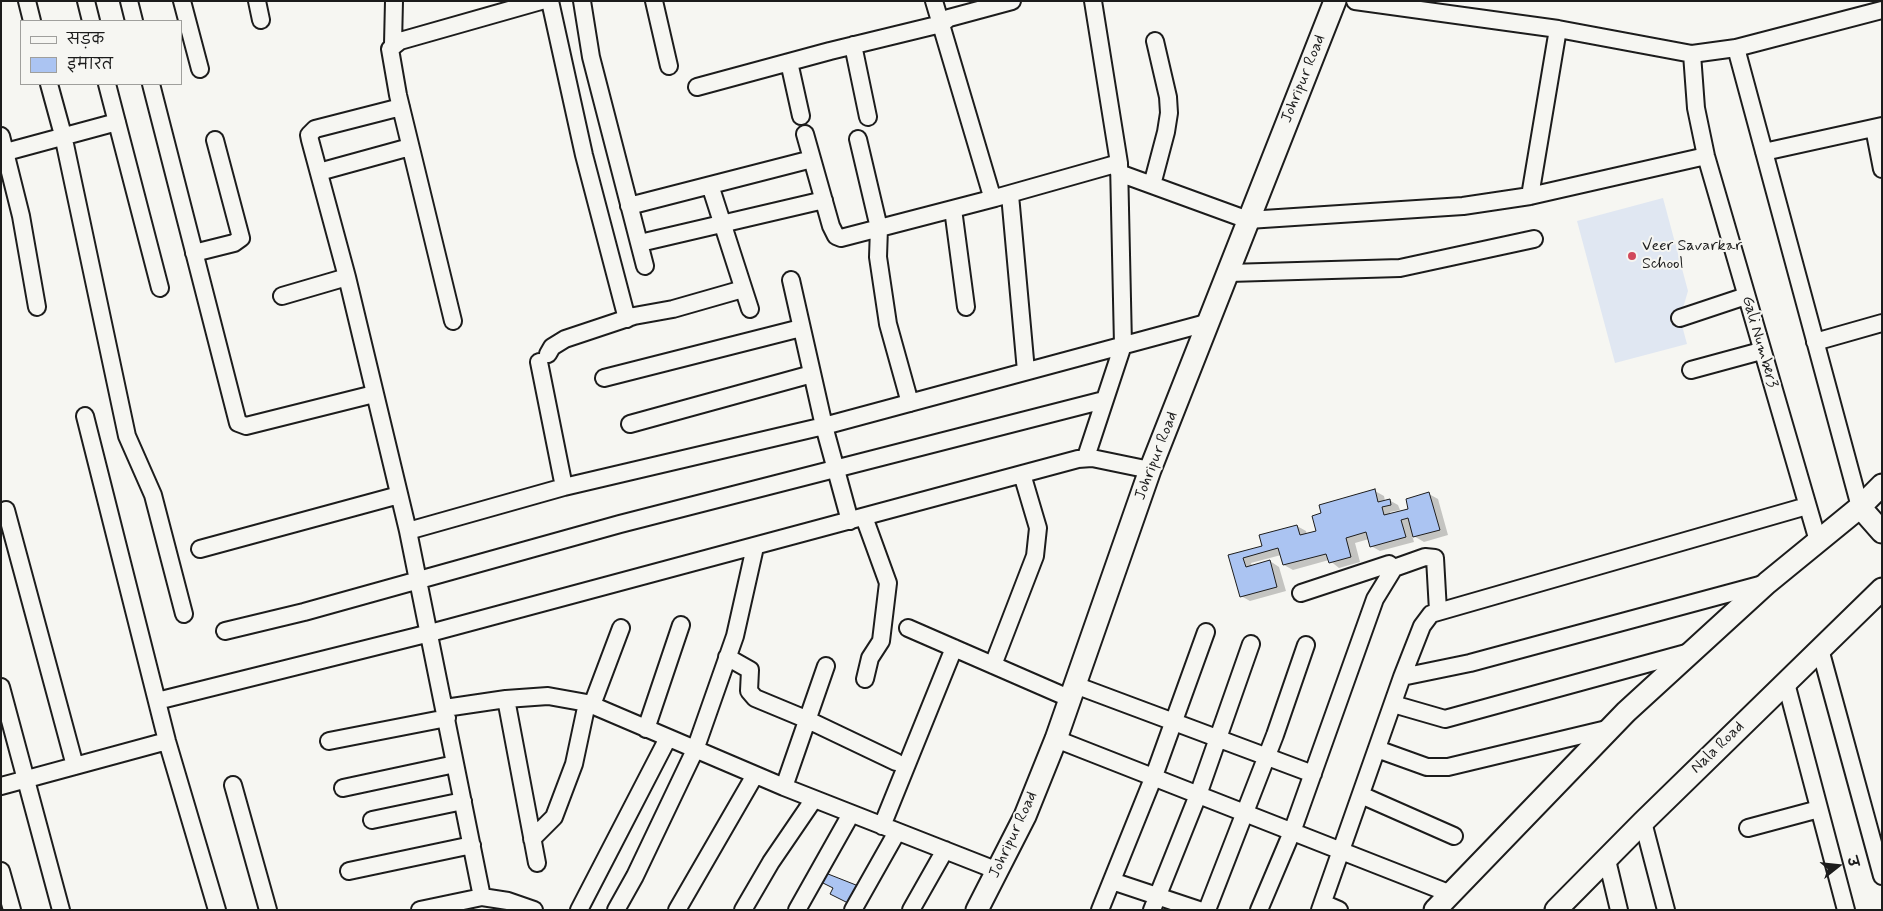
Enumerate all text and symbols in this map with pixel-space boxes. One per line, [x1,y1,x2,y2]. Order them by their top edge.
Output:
legend [20,20,182,85]
text: सड़क [67,30,104,50]
street label: Johripur Road [1278,32,1330,126]
text: इमारत [67,55,113,75]
place label: Veer Savarkar School [1642,237,1742,275]
marker: Veer Savarkar School [1626,250,1638,262]
street label: Gali Number3 [1737,294,1781,390]
street label: Johripur Road [1131,409,1183,503]
street label: Nala Road [1687,718,1749,778]
street label: Johripur Road [986,789,1042,881]
north arrow [1813,841,1863,891]
text: उ [1842,855,1862,869]

